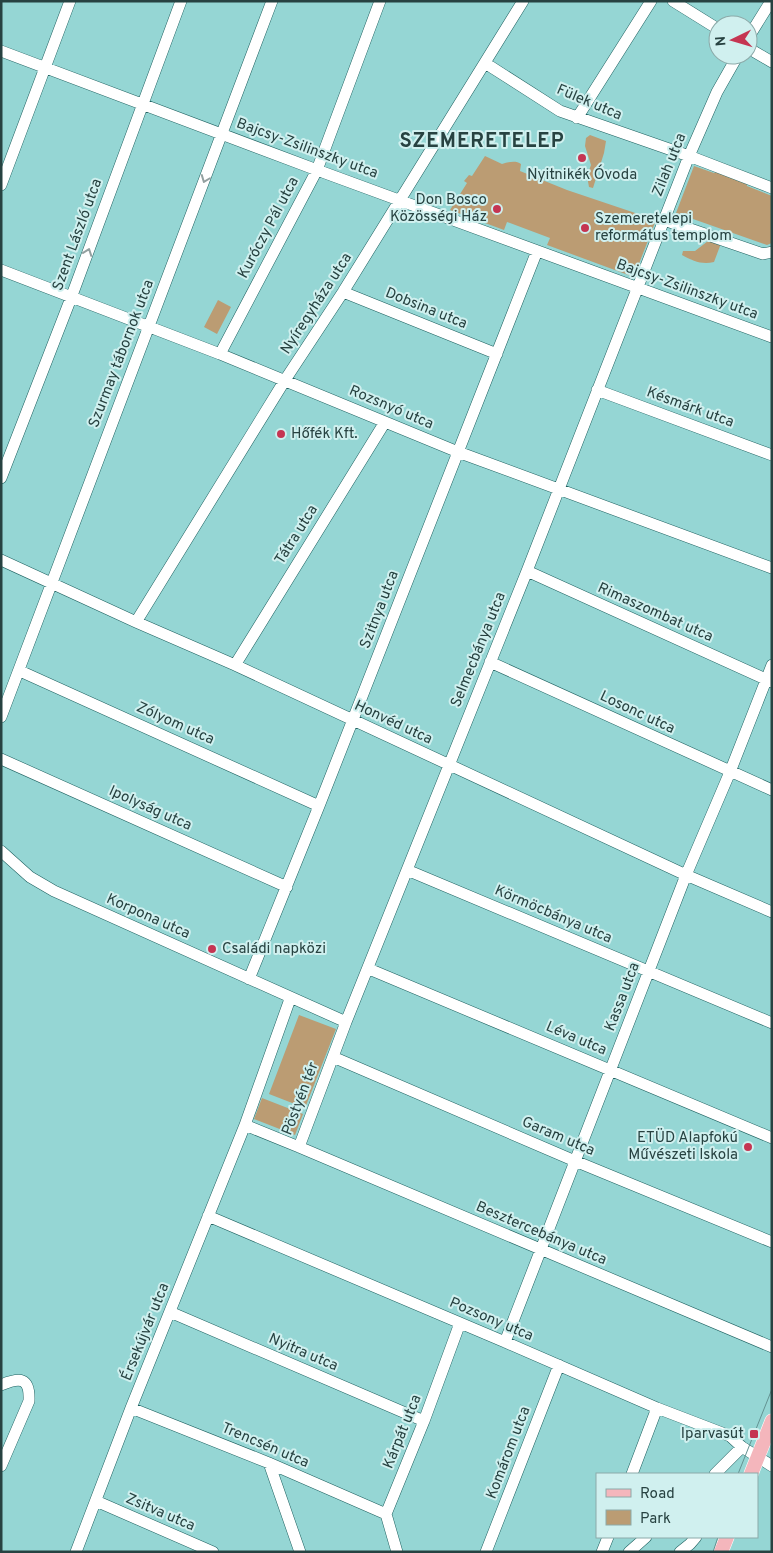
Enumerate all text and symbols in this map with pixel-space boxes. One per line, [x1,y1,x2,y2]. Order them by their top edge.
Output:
north arrow [708,15,758,65]
text: N [713,35,730,47]
street label: Fülek utca [553,81,625,125]
street label: Bajcsy-Zsilinszky utca [234,115,380,183]
district label: SZEMERETELEP [399,129,565,155]
street label: Zilah utca [649,131,691,199]
marker: Nyitnikék Óvoda [576,152,588,164]
place label: Nyitnikék Óvoda [527,164,637,185]
street label: Kuróczy Pál utca [234,174,304,282]
one-way arrow [200,175,210,183]
street label: Szent László utca [49,176,107,294]
place label: Don Bosco Közösségi Ház [390,191,487,227]
marker: Don Bosco Közösségi Ház [491,203,503,215]
place label: Szemeretelepi református templom [595,210,732,246]
marker: Szemeretelepi református templom [579,222,591,234]
one-way arrow [82,248,92,257]
street label: Nyíregyháza utca [277,250,357,358]
street label: Bajcsy-Zsilinszky utca [614,256,760,324]
street label: Szurmay tábornok utca [85,277,159,431]
street label: Dobsina utca [382,284,470,334]
street label: Rozsnyó utca [346,382,436,434]
street label: Késmárk utca [644,383,736,433]
place label: Hőfék Kft. [291,425,358,444]
marker: Hőfék Kft. [275,428,287,440]
street label: Tátra utca [271,502,323,568]
street label: Szitnya utca [356,568,404,652]
street label: Rimaszombat utca [594,579,716,647]
street label: Selmecbánya utca [447,590,511,710]
street label: Losonc utca [596,687,678,739]
street label: Honvéd utca [351,697,435,749]
street label: Zólyom utca [133,698,217,750]
street label: Ipolyság utca [105,782,195,836]
street label: Körmöcbánya utca [491,882,615,948]
street label: Korpona utca [103,890,193,944]
place label: Családi napközi [222,940,326,959]
marker: Családi napközi [206,943,218,955]
street label: Kassa utca [601,960,645,1034]
street label: Léva utca [543,1018,609,1060]
street label: Pöstyén tér [278,1060,324,1138]
street label: Garam utca [519,1113,597,1161]
place label: ETÜD Alapfokú Művészeti Iskola [628,1128,738,1165]
marker: ETÜD Alapfokú Művészeti Iskola [742,1141,754,1153]
street label: Besztercebánya utca [473,1198,609,1270]
street label: Érsekújvár utca [117,1280,174,1384]
street label: Pozsony utca [446,1294,536,1346]
street label: Nyitra utca [265,1330,341,1376]
street label: Kárpát utca [380,1392,426,1472]
street label: Komárom utca [483,1404,535,1502]
street label: Trencsén utca [218,1419,312,1473]
place label: Iparvasút [681,1425,744,1444]
marker: Iparvasút [748,1428,760,1440]
legend [596,1473,758,1538]
text: Road [640,1485,675,1504]
street label: Zsitva utca [122,1490,198,1536]
text: Park [640,1510,671,1529]

